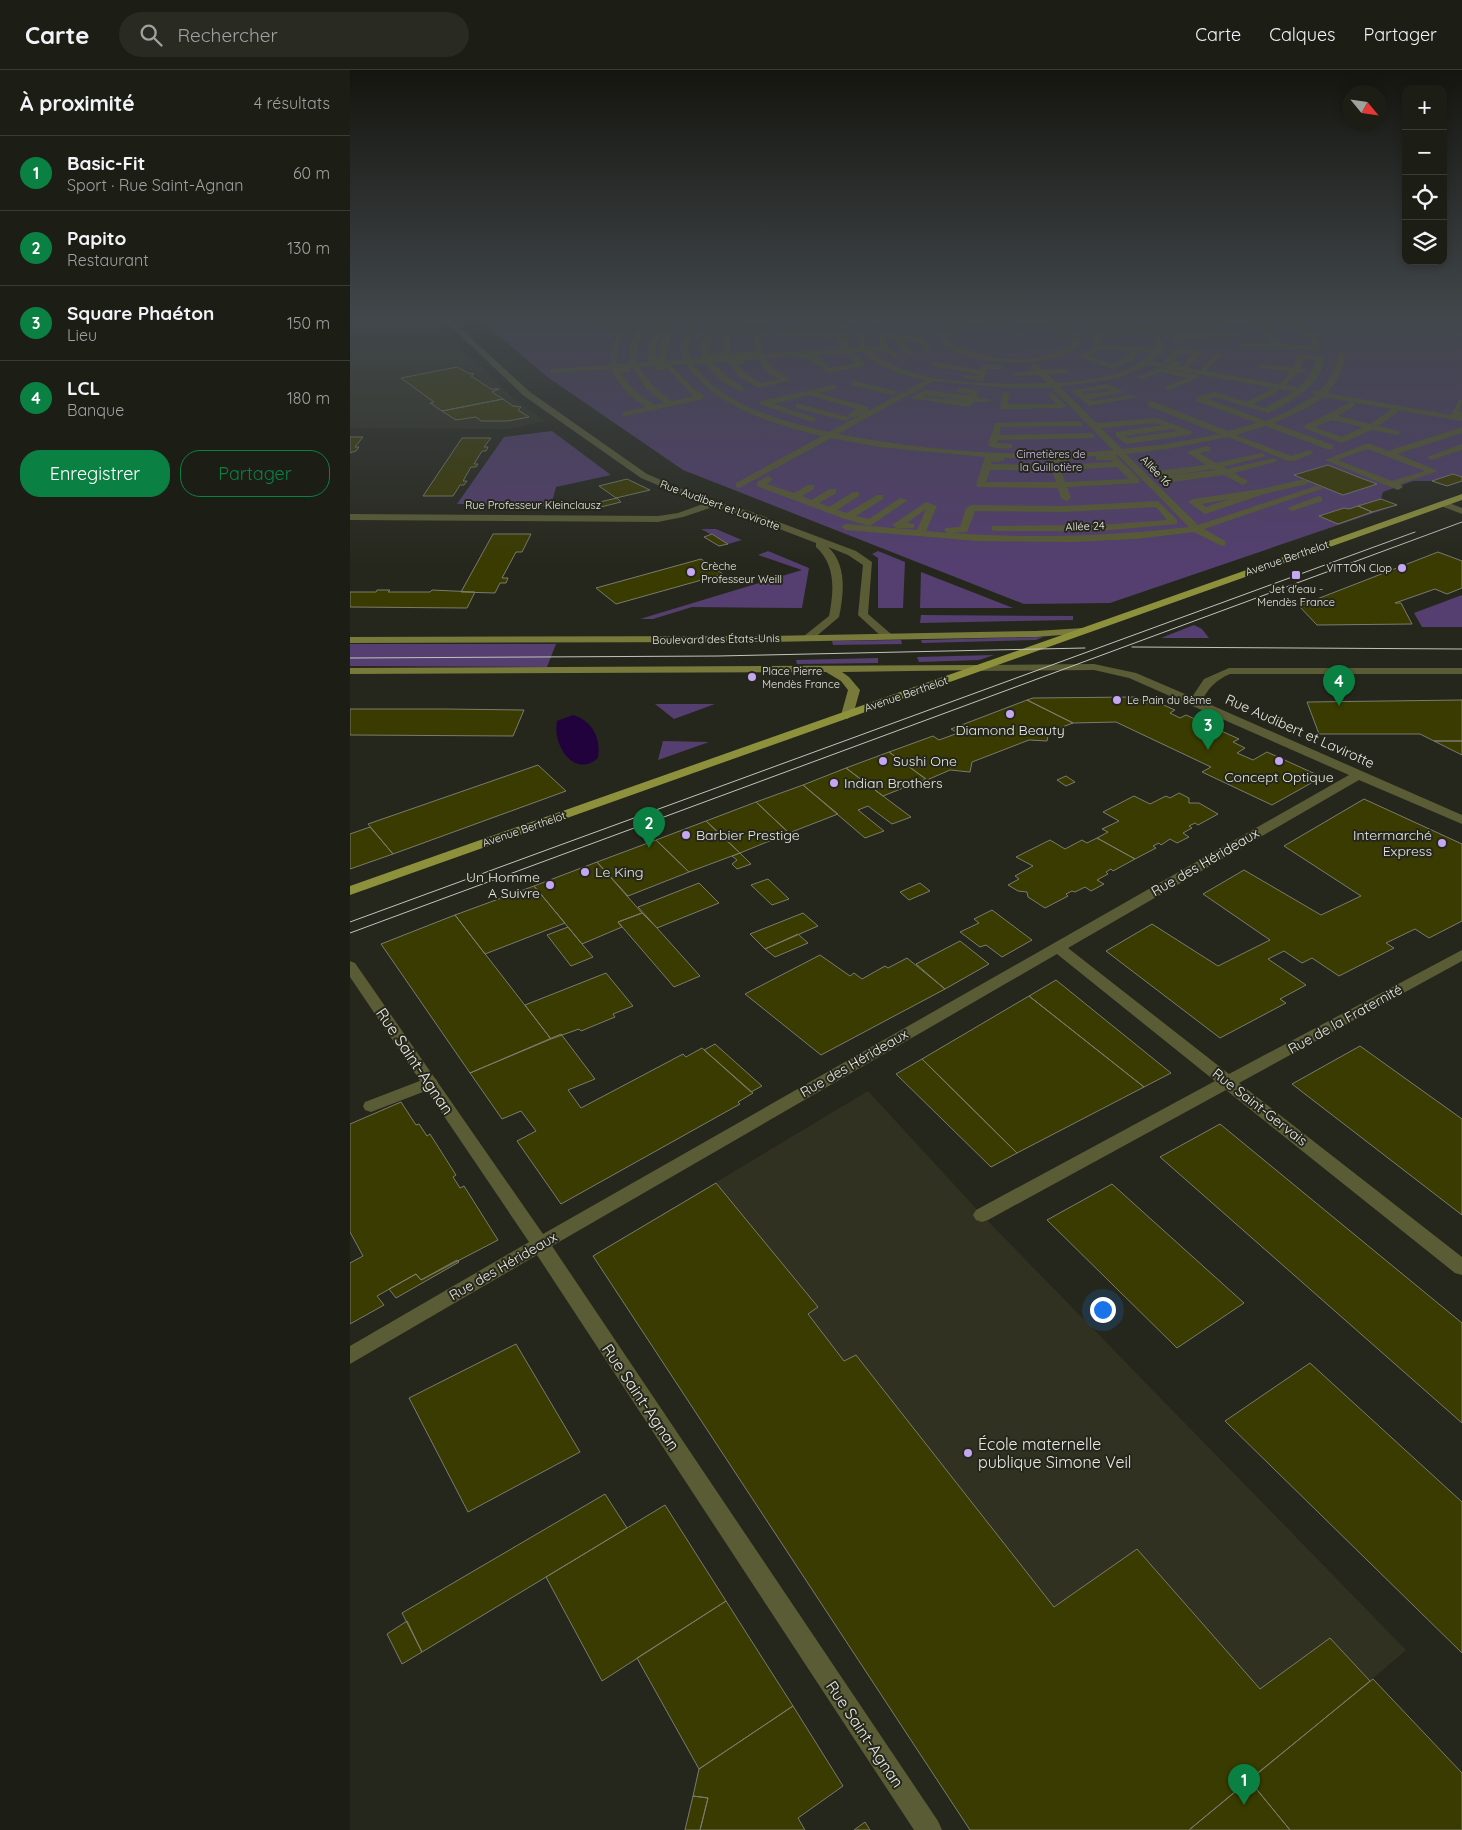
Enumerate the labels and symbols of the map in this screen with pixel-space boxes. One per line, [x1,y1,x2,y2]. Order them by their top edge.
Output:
north arrow [1342,85,1387,130]
park label: Cimetières de la Guillotière [1016,447,1086,474]
street label: Allée 16 [1138,453,1174,489]
street label: Rue Audibert et Lavirotte [658,477,782,533]
street label: Rue Professeur Kleinclausz [465,498,601,512]
street label: Allée 24 [1065,518,1105,534]
street label: Avenue Berthelot [1243,537,1331,579]
place label: Crèche Professeur Weill [701,559,782,586]
place label: VITTON Clop [1326,561,1392,575]
marker: VITTON Clop [1396,562,1408,574]
marker: Crèche Professeur Weill [685,566,697,578]
marker: Jet d'eau - Mendès France [1290,569,1302,581]
place label: Jet d'eau - Mendès France [1257,582,1335,609]
street label: Boulevard des États-Unis [652,631,780,647]
place label: Place Pierre Mendès France [762,664,840,691]
pin: 4 [1323,665,1355,706]
marker: Place Pierre Mendès France [746,671,758,683]
street label: Avenue Berthelot [862,673,950,715]
street label: Rue Audibert et Lavirotte [1223,690,1377,772]
place label: Le Pain du 8ème [1127,693,1211,707]
marker: Le Pain du 8ème [1111,694,1123,706]
marker: Diamond Beauty [1004,708,1016,720]
pin: 3 [1192,709,1224,750]
place label: Diamond Beauty [955,721,1065,739]
place label: Sushi One [893,752,957,770]
marker: Sushi One [877,755,889,767]
marker: Concept Optique [1273,755,1285,767]
place label: Concept Optique [1224,768,1334,786]
place label: Indian Brothers [844,774,943,792]
marker: Indian Brothers [828,777,840,789]
pin: 2 [633,807,665,848]
street label: Avenue Berthelot [480,808,568,850]
street label: Rue des Hérideaux [1148,824,1262,900]
place label: Barbier Prestige [696,826,800,844]
place label: Intermarché Express [1353,826,1432,860]
marker: Barbier Prestige [680,829,692,841]
marker: Intermarché Express [1436,837,1448,849]
place label: Le King [595,863,643,881]
marker: Le King [579,866,591,878]
place label: Un Homme A Suivre [466,868,540,902]
marker: Un Homme A Suivre [544,879,556,891]
street label: Rue de la Fraternité [1285,980,1405,1058]
street label: Rue Saint-Agnan [372,1004,458,1118]
street label: Rue des Hérideaux [797,1025,911,1101]
street label: Rue Saint-Gervais [1209,1064,1311,1150]
street label: Rue des Hérideaux [446,1228,560,1304]
your location [1090,1297,1116,1323]
street label: Rue Saint-Agnan [598,1340,684,1454]
place label: École maternelle publique Simone Veil [978,1434,1132,1472]
marker: École maternelle publique Simone Veil [962,1447,974,1459]
street label: Rue Saint-Agnan [822,1677,908,1791]
pin: 1 [1228,1764,1260,1805]

